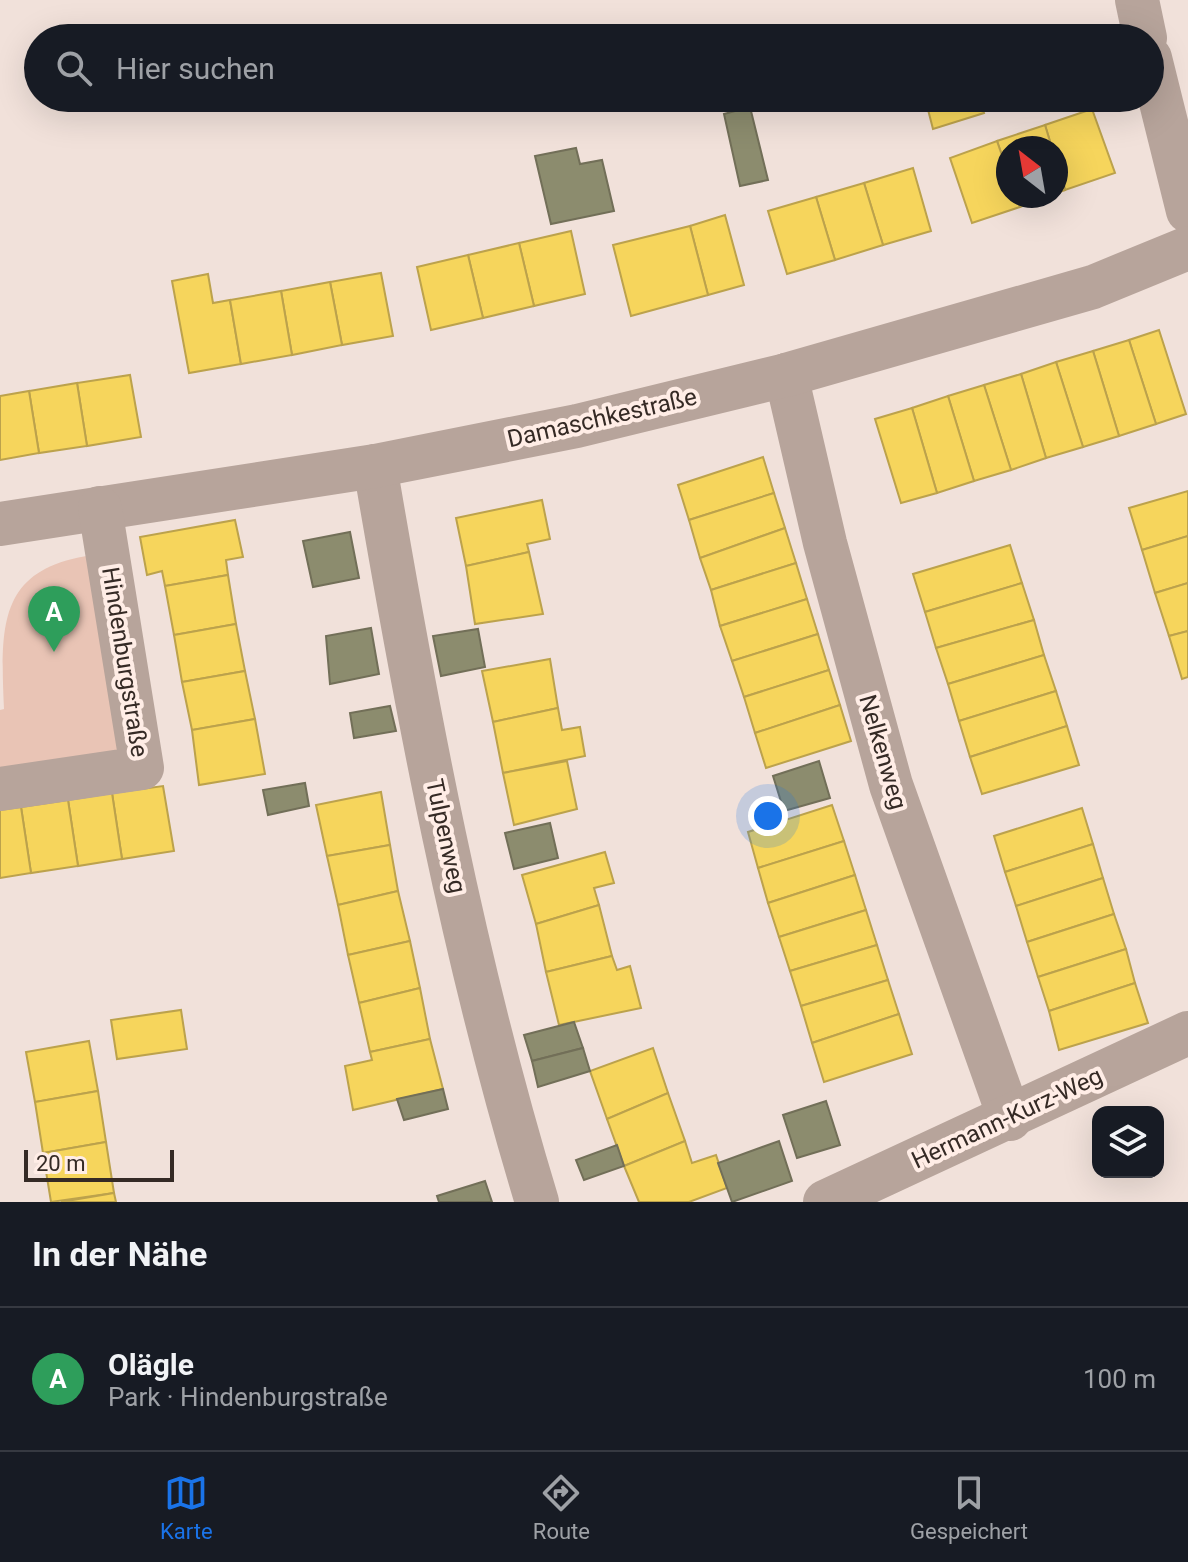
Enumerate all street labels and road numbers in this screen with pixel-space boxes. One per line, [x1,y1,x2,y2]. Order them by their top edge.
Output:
street label: Damaschkestraße [504,383,700,453]
street label: Hindenburgstraße [96,565,154,759]
street label: Nelkenweg [853,692,913,812]
street label: Tulpenweg [420,776,472,896]
street label: Hermann-Kurz-Weg [907,1062,1107,1174]

